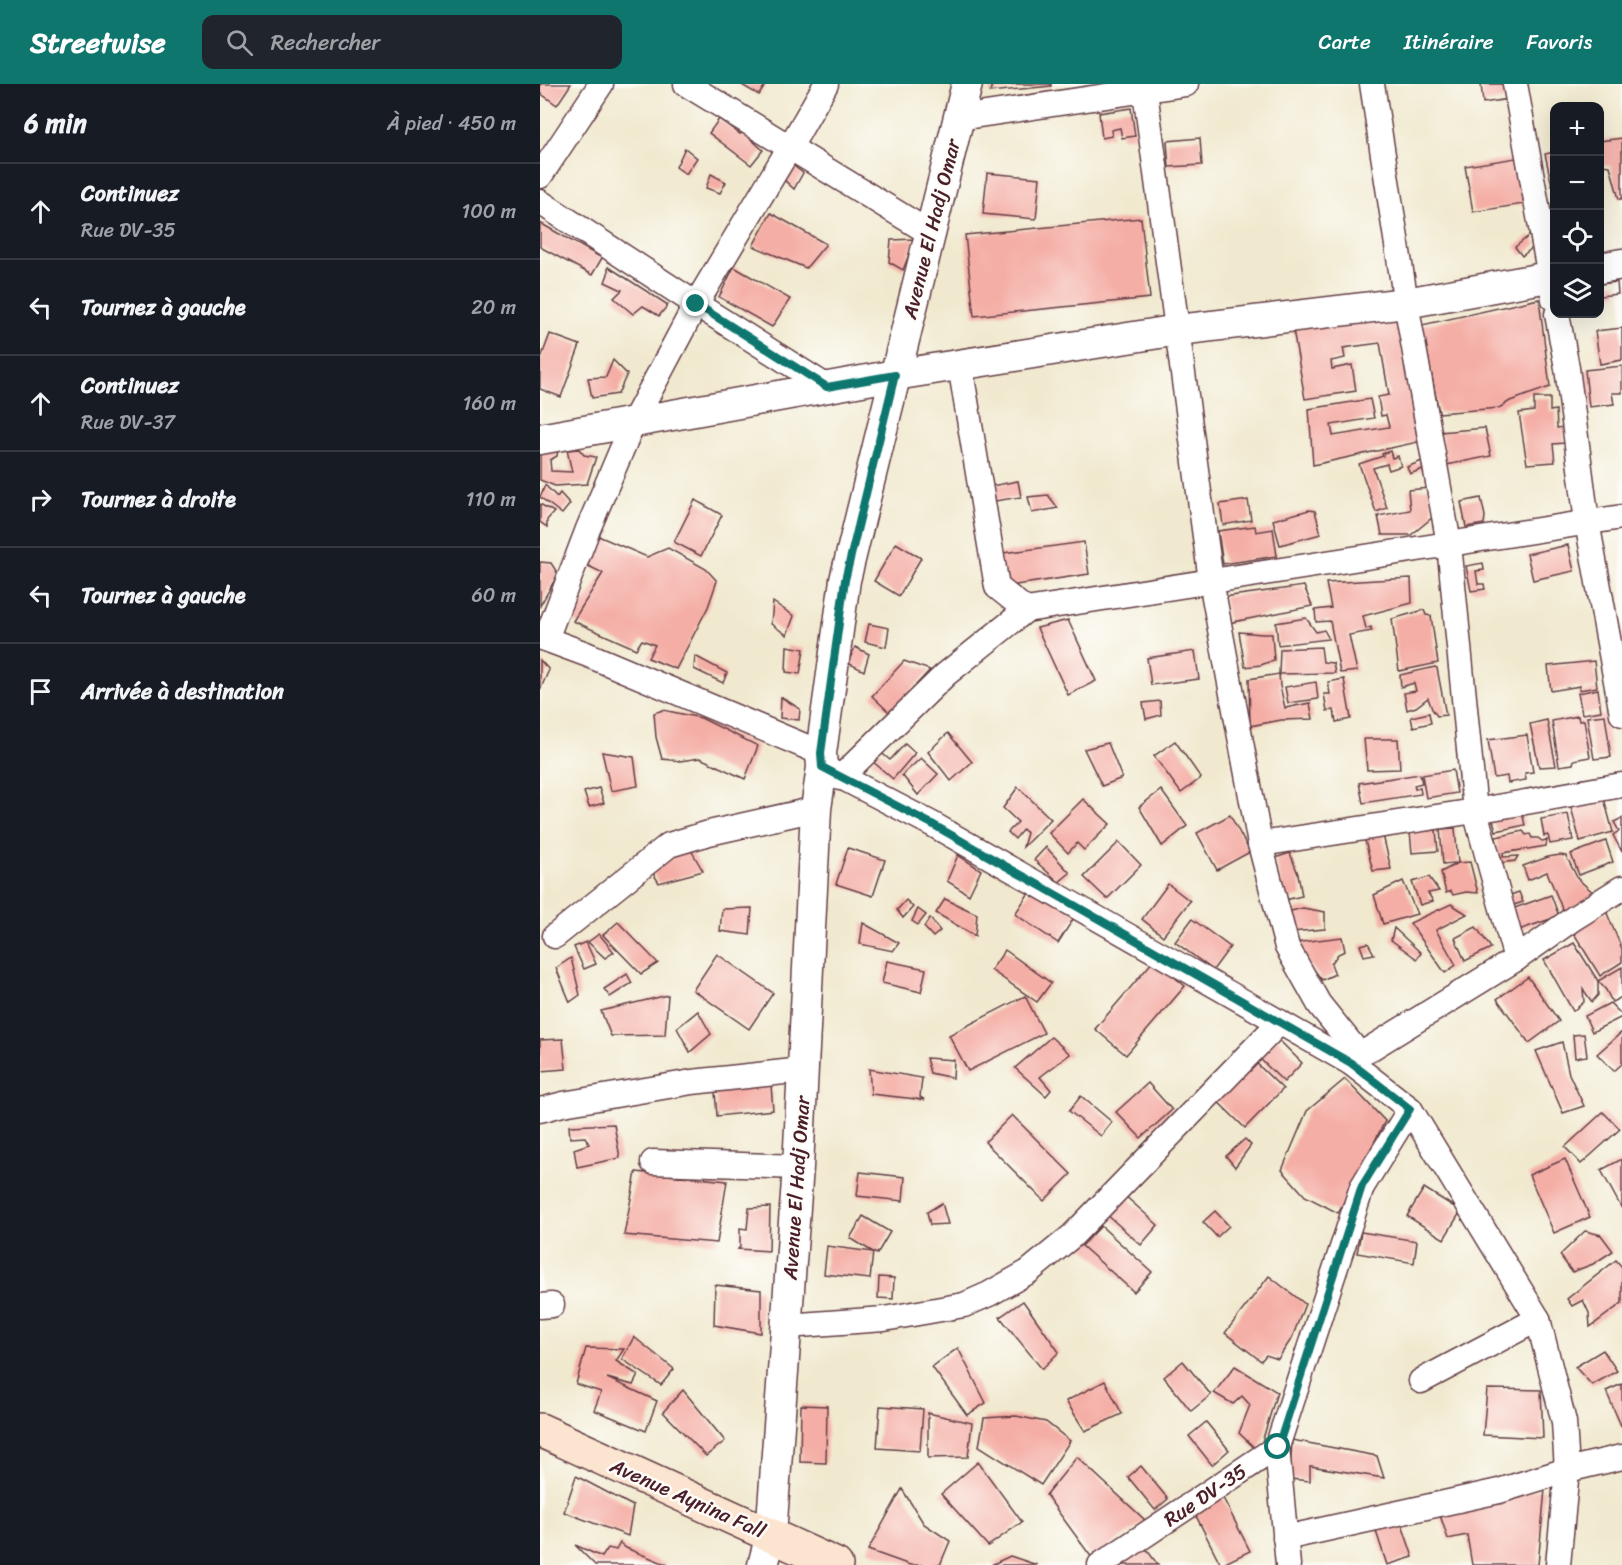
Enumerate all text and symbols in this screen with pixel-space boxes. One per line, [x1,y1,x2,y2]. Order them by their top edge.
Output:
search box [202,15,622,69]
text: Streetwise [30,18,166,67]
text: Rechercher [271,23,380,62]
text: Carte [1319,23,1371,61]
text: Itinéraire [1404,23,1494,61]
text: Favoris [1527,23,1592,61]
icon: search [223,26,256,59]
text: 6 min [24,100,87,146]
map controls [1550,102,1604,318]
button: + [1550,102,1604,156]
text: À pied · 450 m [387,106,516,141]
street label: Avenue El Hadj Omar [892,134,971,324]
button: − [1550,156,1604,210]
text: Continuez [81,174,179,213]
text: 100 m [462,194,516,229]
icon: ahead [24,195,57,228]
button: locate [1550,210,1604,264]
text: Rue DV-35 [81,213,176,248]
button: layers [1550,264,1604,318]
text: Tournez à gauche [81,288,246,327]
text: 20 m [471,290,516,325]
route end [682,290,708,316]
icon: left [24,291,57,324]
text: Continuez [81,366,179,405]
text: 160 m [463,386,516,421]
icon: ahead [24,387,57,420]
text: Rue DV-37 [81,405,175,440]
text: Tournez à droite [81,480,236,519]
text: 110 m [466,482,516,517]
icon: right [24,483,57,516]
text: Tournez à gauche [81,576,246,615]
text: 60 m [471,578,516,613]
icon: left [24,579,57,612]
text: Arrivée à destination [81,672,284,711]
icon: arrive [24,675,57,708]
street label: Avenue El Hadj Omar [773,1093,821,1282]
route start [1264,1433,1290,1459]
street label: Avenue Aynina Fall [603,1448,772,1549]
street label: Rue DV-35 [1156,1454,1254,1536]

